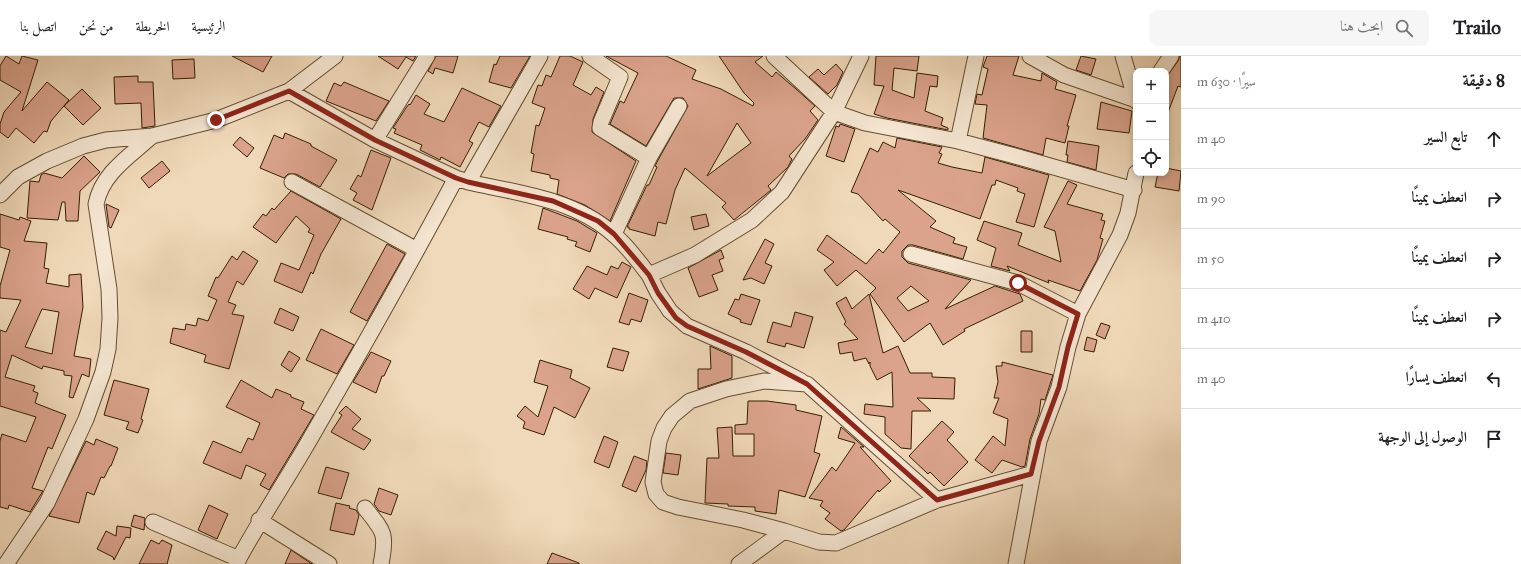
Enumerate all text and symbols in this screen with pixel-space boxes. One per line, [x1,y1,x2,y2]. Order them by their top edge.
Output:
search box [1149,10,1429,46]
text: Trailo [1453,16,1501,39]
text: ابحث هنا [1340,17,1383,35]
icon: search [1393,17,1415,39]
text: اتصل بنا [20,18,57,35]
text: من نحن [79,18,114,35]
text: الخريطة [136,18,170,35]
text: الرئيسية [192,18,225,35]
map controls [1133,68,1169,176]
button: + [1133,68,1169,104]
text: 8 دقيقة [1463,70,1505,91]
text: سيرًا · 630 m [1197,74,1256,90]
button: − [1133,104,1169,140]
route end [207,111,225,129]
text: تابع السير [1425,128,1467,146]
icon: ahead [1483,128,1505,150]
text: 40 m [1197,131,1226,147]
button: locate [1133,140,1169,176]
text: انعطف يمينًا [1412,188,1467,206]
icon: right [1483,188,1505,210]
text: 90 m [1197,191,1225,207]
text: انعطف يمينًا [1412,248,1467,266]
icon: right [1483,248,1505,270]
text: 50 m [1197,251,1224,267]
route start [1009,274,1027,292]
text: انعطف يمينًا [1412,308,1467,326]
icon: right [1483,308,1505,330]
text: 410 m [1197,311,1231,327]
text: انعطف يسارًا [1405,368,1467,386]
icon: left [1483,368,1505,390]
text: 40 m [1197,371,1226,387]
text: الوصول إلى الوجهة [1378,428,1467,446]
icon: arrive [1483,428,1505,450]

